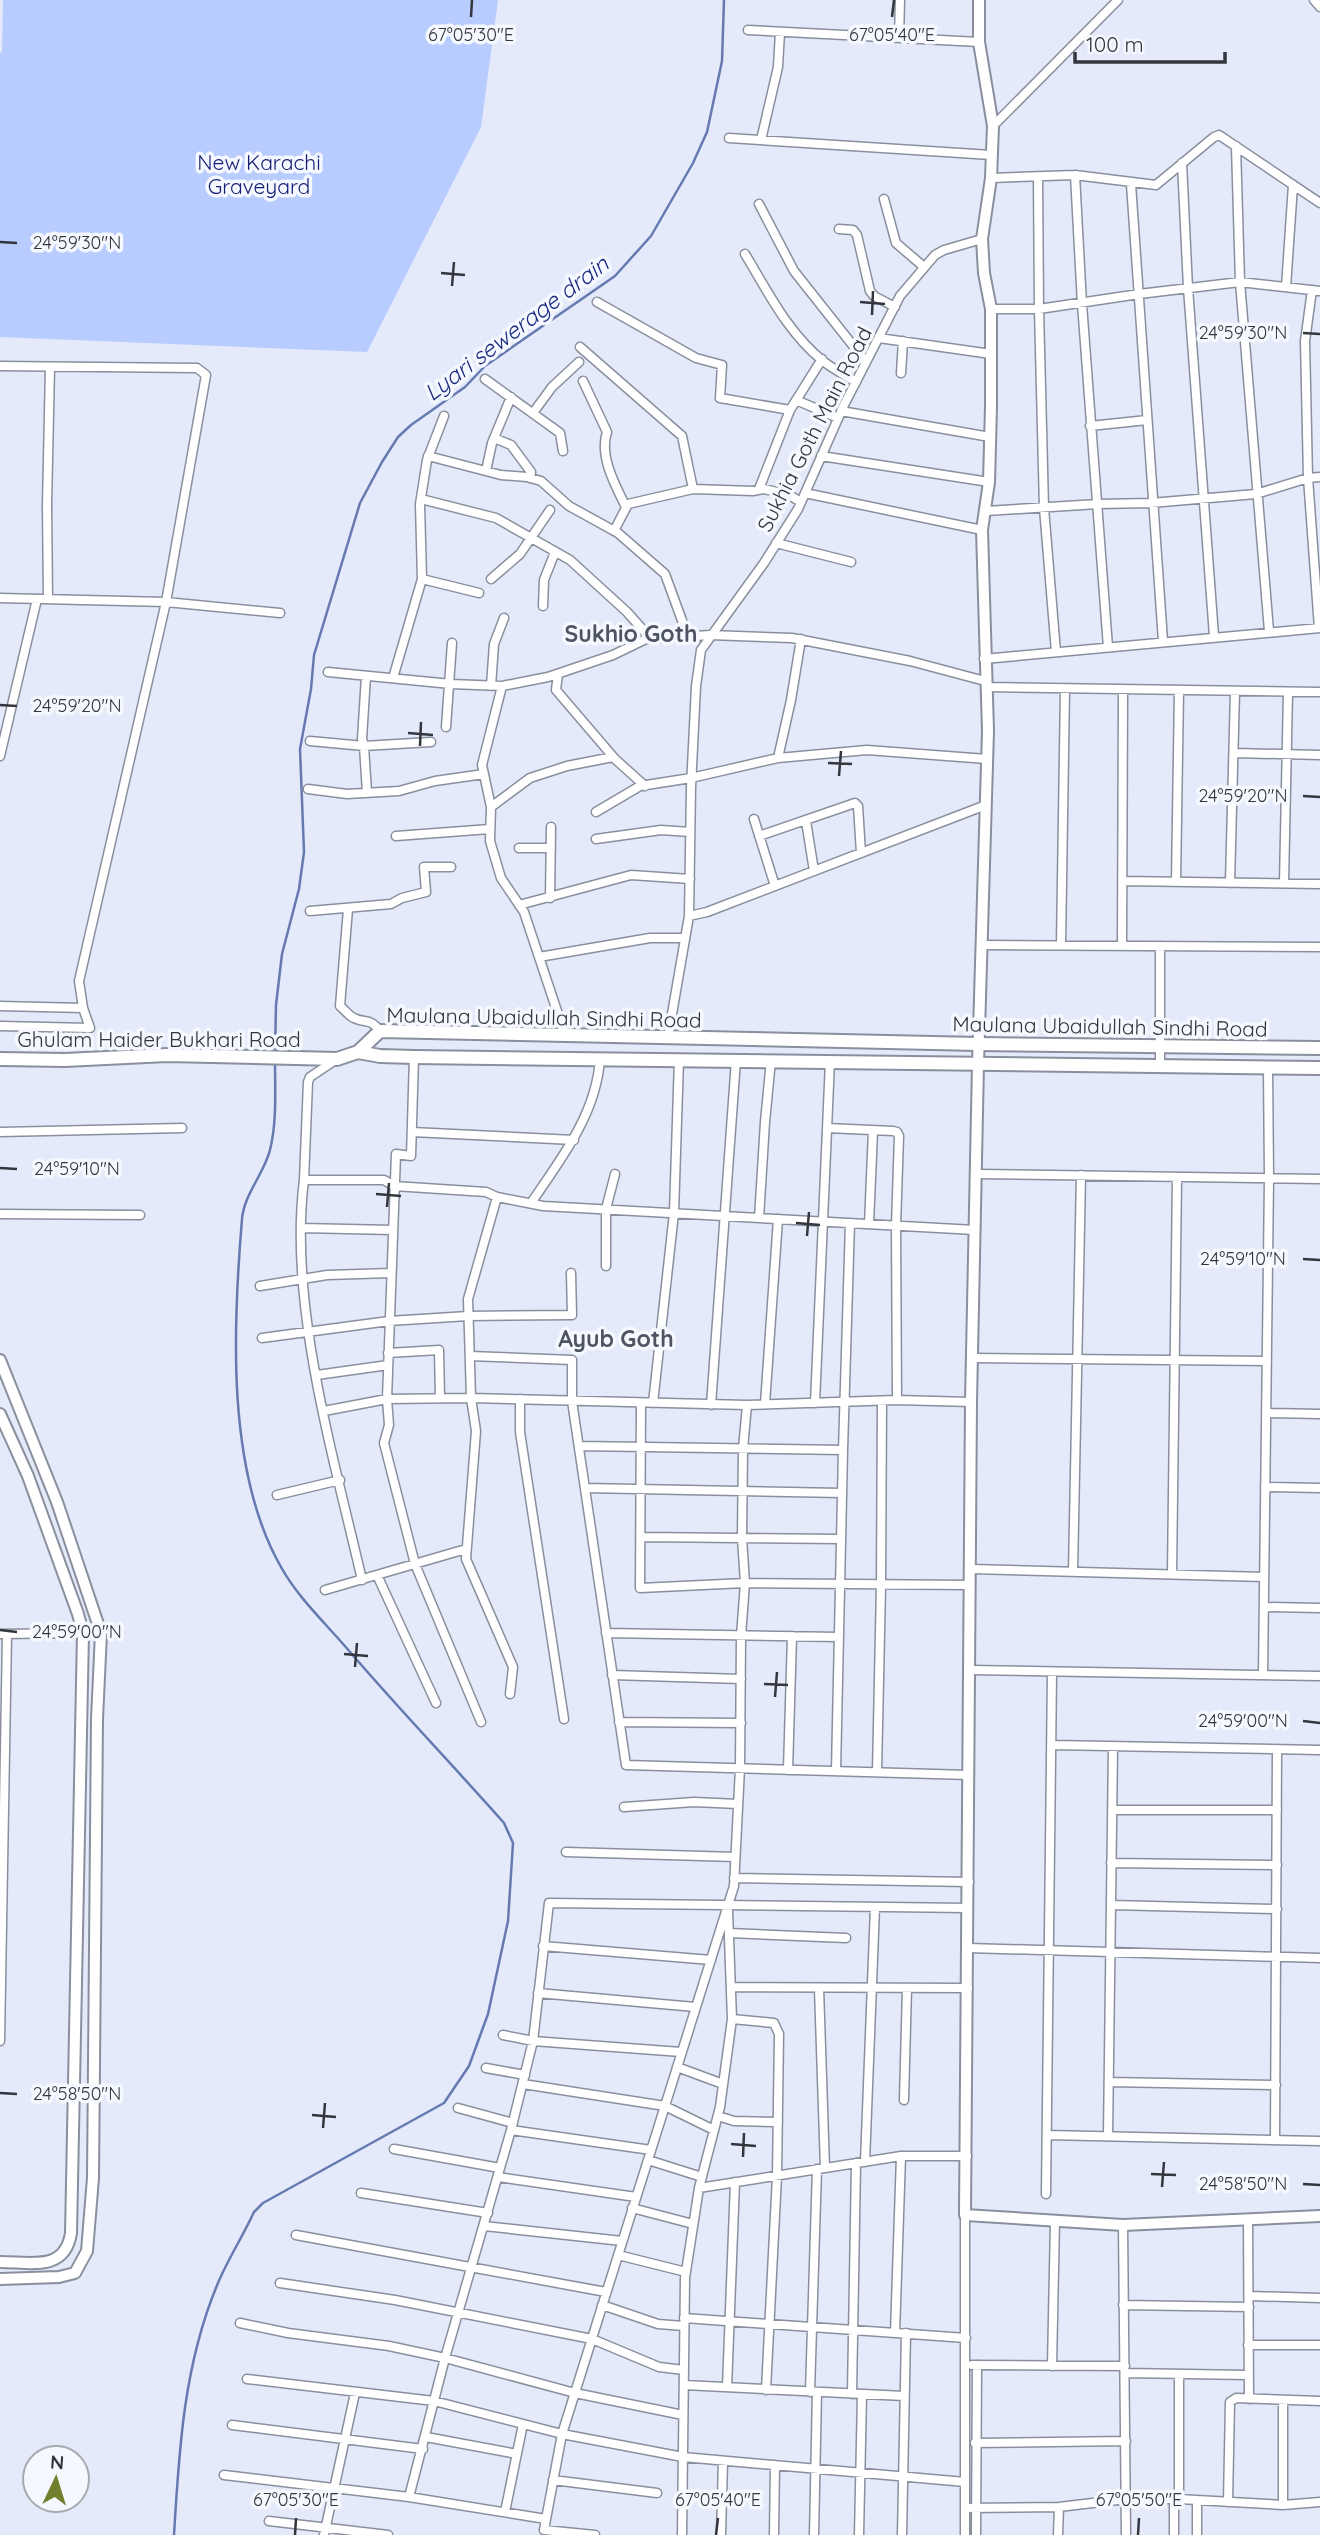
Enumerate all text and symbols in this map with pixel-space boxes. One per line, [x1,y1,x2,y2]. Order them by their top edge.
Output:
scale bar [1075,21,1226,65]
text: 67°05'30"E [428,23,514,46]
text: 67°05'40"E [849,23,935,46]
text: 100 m [1086,31,1144,57]
park label: New Karachi Graveyard [197,149,321,199]
text: 24°59'30"N [33,231,121,254]
water label: Lyari sewerage drain [418,249,614,407]
text: 24°59'30"N [1199,321,1287,344]
street label: Sukhia Goth Main Road [751,322,877,536]
district label: Sukhio Goth [564,619,698,648]
text: 24°59'20"N [32,694,122,717]
text: 24°59'20"N [1198,784,1288,807]
street label: Maulana Ubaidullah Sindhi Road [386,1001,702,1033]
street label: Maulana Ubaidullah Sindhi Road [952,1010,1268,1042]
street label: Ghulam Haider Bukhari Road [17,1026,301,1052]
text: 24°59'10"N [34,1157,120,1180]
text: 24°59'10"N [1200,1247,1286,1270]
district label: Ayub Goth [558,1324,674,1353]
text: 24°59'00"N [32,1620,122,1643]
text: 24°59'00"N [1198,1709,1288,1732]
text: 24°58'50"N [33,2082,121,2105]
text: 24°58'50"N [1199,2172,1287,2195]
north arrow [21,2444,91,2514]
text: N [49,2450,65,2474]
text: 67°05'30"E [253,2488,339,2511]
text: 67°05'40"E [675,2488,761,2511]
text: 67°05'50"E [1096,2488,1182,2511]

